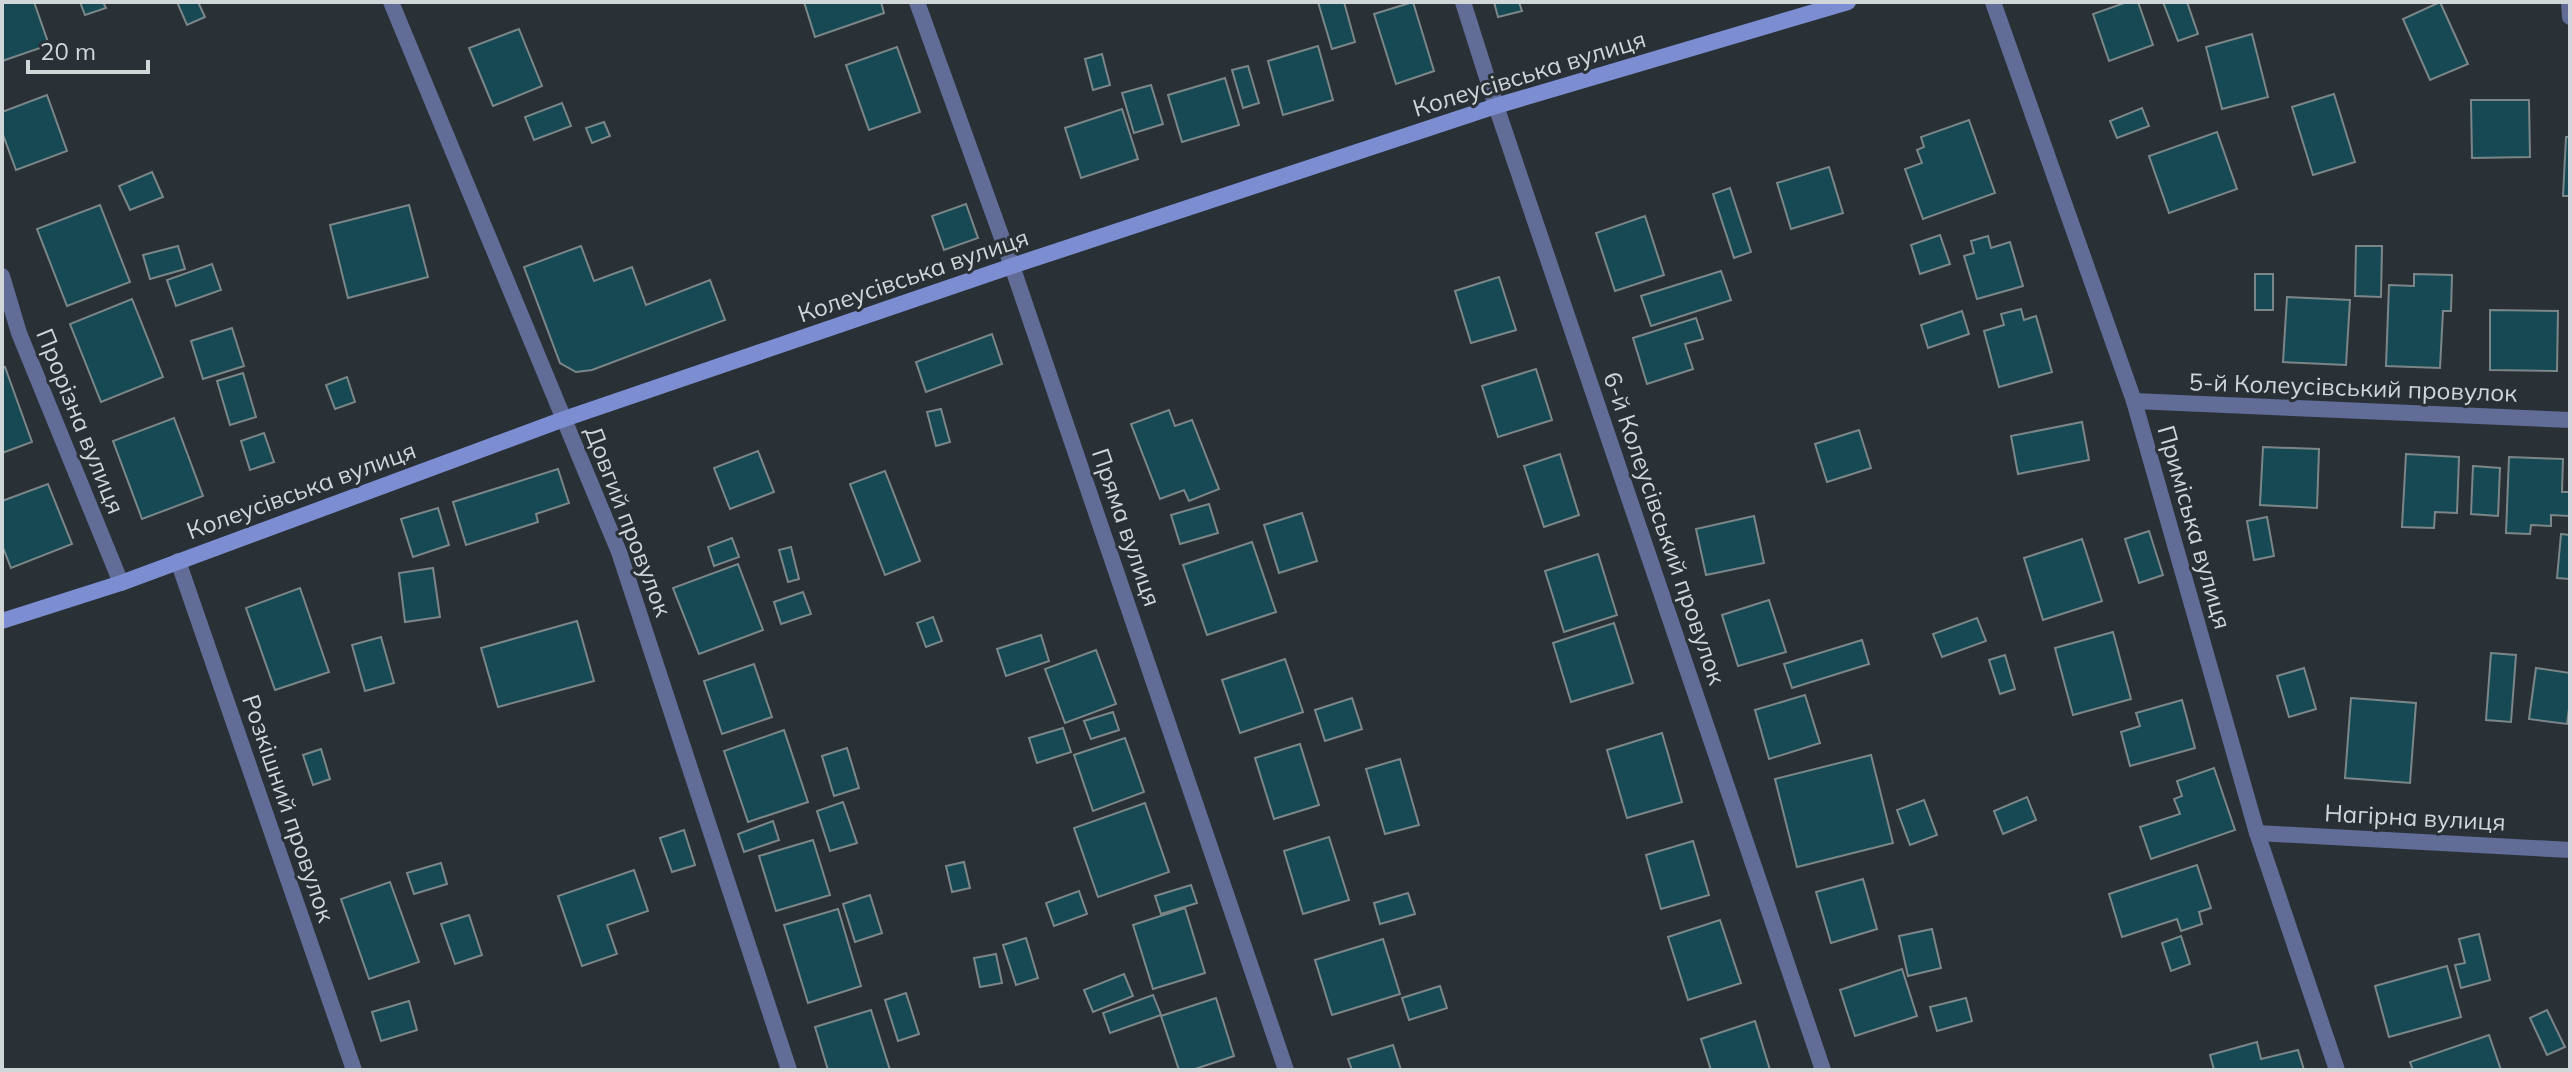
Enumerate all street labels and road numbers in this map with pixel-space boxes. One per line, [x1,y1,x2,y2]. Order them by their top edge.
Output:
street label: Колеусівська вулиця [1409,23,1649,123]
street label: Колеусівська вулиця [794,221,1032,329]
street label: Прорізна вулиця [30,324,132,518]
street label: 5-й Колеусівський провулок [2188,366,2518,408]
street label: 6-й Колеусівський провулок [1597,368,1733,688]
street label: Довгий провулок [579,422,679,621]
street label: Приміська вулиця [2152,422,2238,632]
street label: Колеусівська вулиця [182,435,420,545]
street label: Пряма вулиця [1086,444,1168,610]
street label: Розкішний провулок [236,690,342,926]
street label: Нагірна вулиця [2324,797,2506,837]

